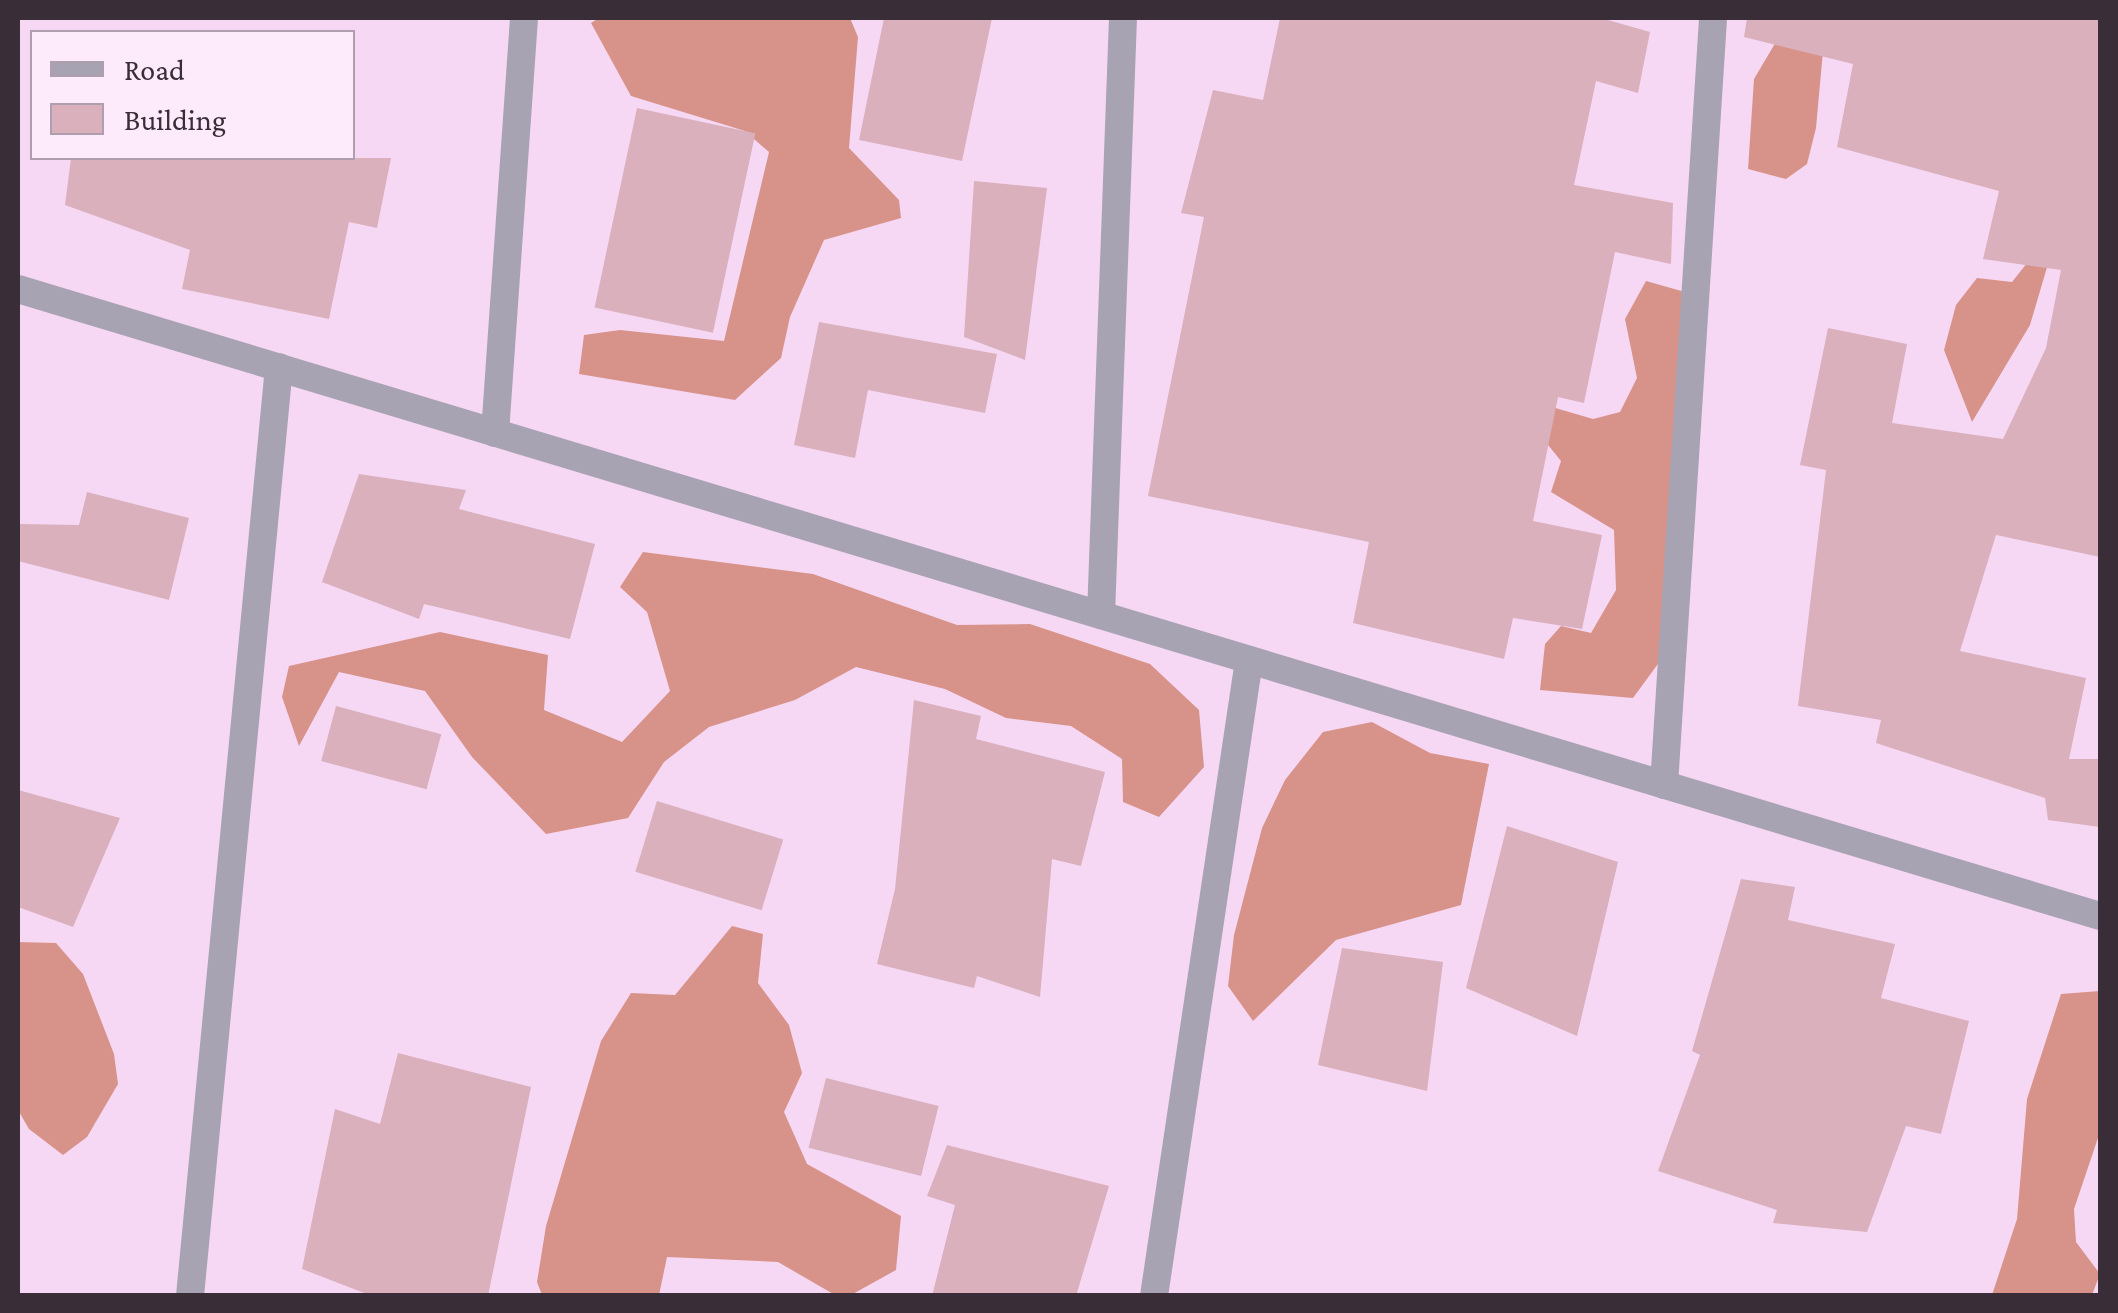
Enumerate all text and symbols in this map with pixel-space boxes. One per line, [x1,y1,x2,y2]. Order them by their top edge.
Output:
legend [30,30,355,160]
text: Road [124,53,185,86]
text: Building [124,103,226,136]

